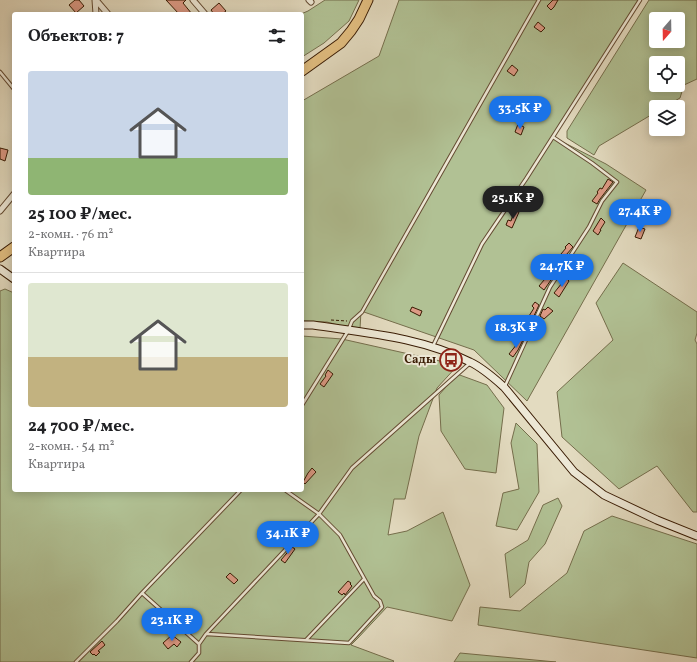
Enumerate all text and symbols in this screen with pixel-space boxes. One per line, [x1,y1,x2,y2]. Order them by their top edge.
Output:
north arrow [649,12,685,48]
map controls [649,12,685,136]
text: Объектов: 7 [28,25,124,48]
icon: filters [266,25,288,47]
button: locate [649,56,685,92]
pin: 33.5K ₽ [483,96,557,130]
icon: home [122,97,194,169]
text: 33.5K ₽ [498,100,542,118]
button: layers [649,100,685,136]
pin: 25.1K ₽ [476,186,550,220]
text: 25.1K ₽ [492,190,534,208]
pin: 27.4K ₽ [603,199,677,233]
text: 25 100 ₽/мес. [28,203,132,226]
text: 27.4K ₽ [618,203,662,221]
text: 2-комн. · 76 m² [28,226,113,244]
text: Квартира [28,244,85,262]
pin: 24.7K ₽ [525,254,599,288]
text: 24.7K ₽ [540,258,584,276]
icon: home [122,309,194,381]
pin: 18.3K ₽ [479,315,553,349]
text: 18.3K ₽ [494,319,538,337]
bus stop icon: Сады [438,347,464,373]
place label: Сады [404,352,436,368]
text: 24 700 ₽/мес. [28,415,135,438]
text: 2-комн. · 54 m² [28,438,114,456]
text: Квартира [28,456,85,474]
pin: 34.1K ₽ [251,521,325,555]
text: 34.1K ₽ [266,525,310,543]
pin: 23.1K ₽ [135,608,209,642]
text: 23.1K ₽ [150,612,194,630]

